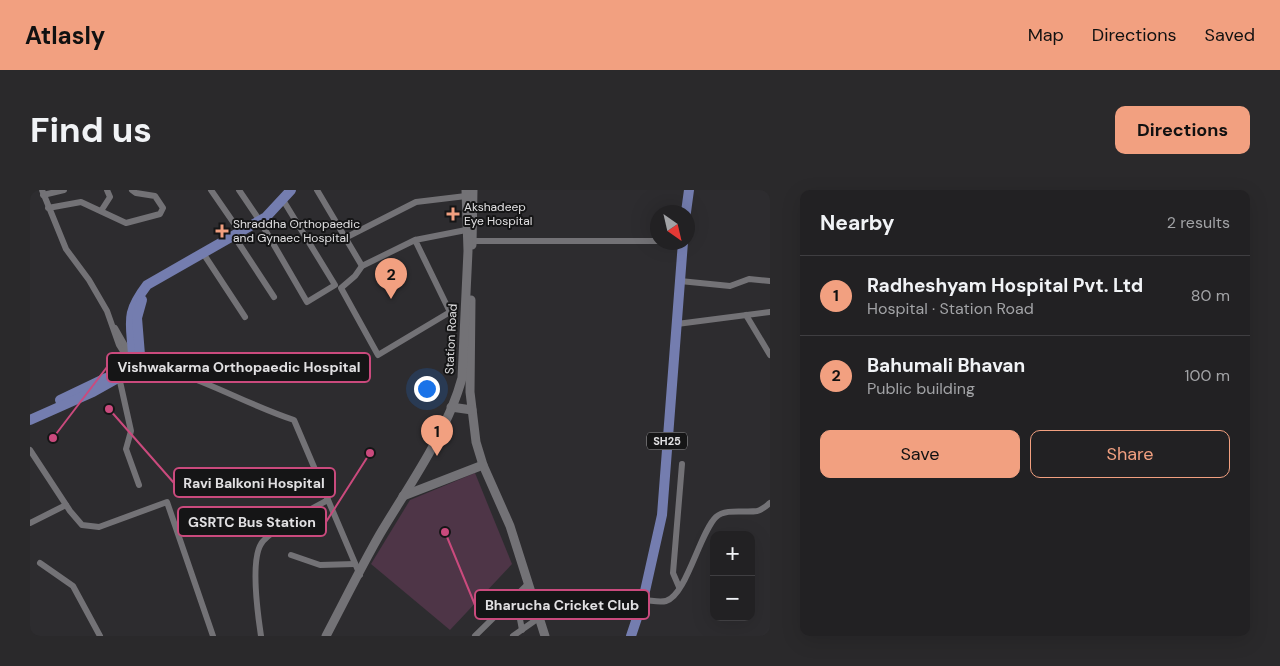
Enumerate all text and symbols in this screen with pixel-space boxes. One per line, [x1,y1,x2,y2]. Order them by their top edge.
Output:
text: Atlasly [25,20,105,51]
text: Map [1028,23,1064,47]
text: Directions [1092,23,1177,47]
text: Saved [1205,23,1255,47]
button: Directions [1115,106,1250,154]
text: Find us [30,107,152,153]
place label: Akshadeep Eye Hospital [464,199,533,229]
north arrow [650,205,695,250]
marker: Akshadeep Eye Hospital [446,207,460,221]
text: Nearby [820,209,894,237]
text: 2 results [1167,212,1230,233]
place label: Shraddha Orthopaedic and Gynaec Hospital [233,216,360,246]
marker: Shraddha Orthopaedic and Gynaec Hospital [215,224,229,238]
pin: 2 [375,258,407,299]
text: Radheshyam Hospital Pvt. Ltd [867,273,1143,298]
text: 1 [833,285,839,306]
text: 80 m [1191,285,1230,306]
text: Hospital · Station Road [867,298,1034,319]
street label: Station Road [441,303,461,375]
callout: Vishwakarma Orthopaedic Hospital [107,353,370,382]
text: Bahumali Bhavan [867,353,1025,378]
text: Vishwakarma Orthopaedic Hospital [117,358,361,376]
text: 2 [831,365,841,386]
text: 100 m [1185,365,1230,386]
your location [414,376,440,402]
text: Public building [867,378,975,399]
pin: 1 [421,415,453,456]
button: Save [820,430,1020,478]
button: Share [1030,430,1230,478]
road number: SH25 [647,432,687,450]
callout: Ravi Balkoni Hospital [174,468,335,497]
text: Ravi Balkoni Hospital [183,474,325,492]
callout: GSRTC Bus Station [178,507,326,536]
text: GSRTC Bus Station [188,513,316,531]
map controls [710,531,755,621]
button: + [710,531,755,576]
button: − [710,576,755,621]
callout: Bharucha Cricket Club [475,590,649,619]
text: Bharucha Cricket Club [485,596,639,614]

